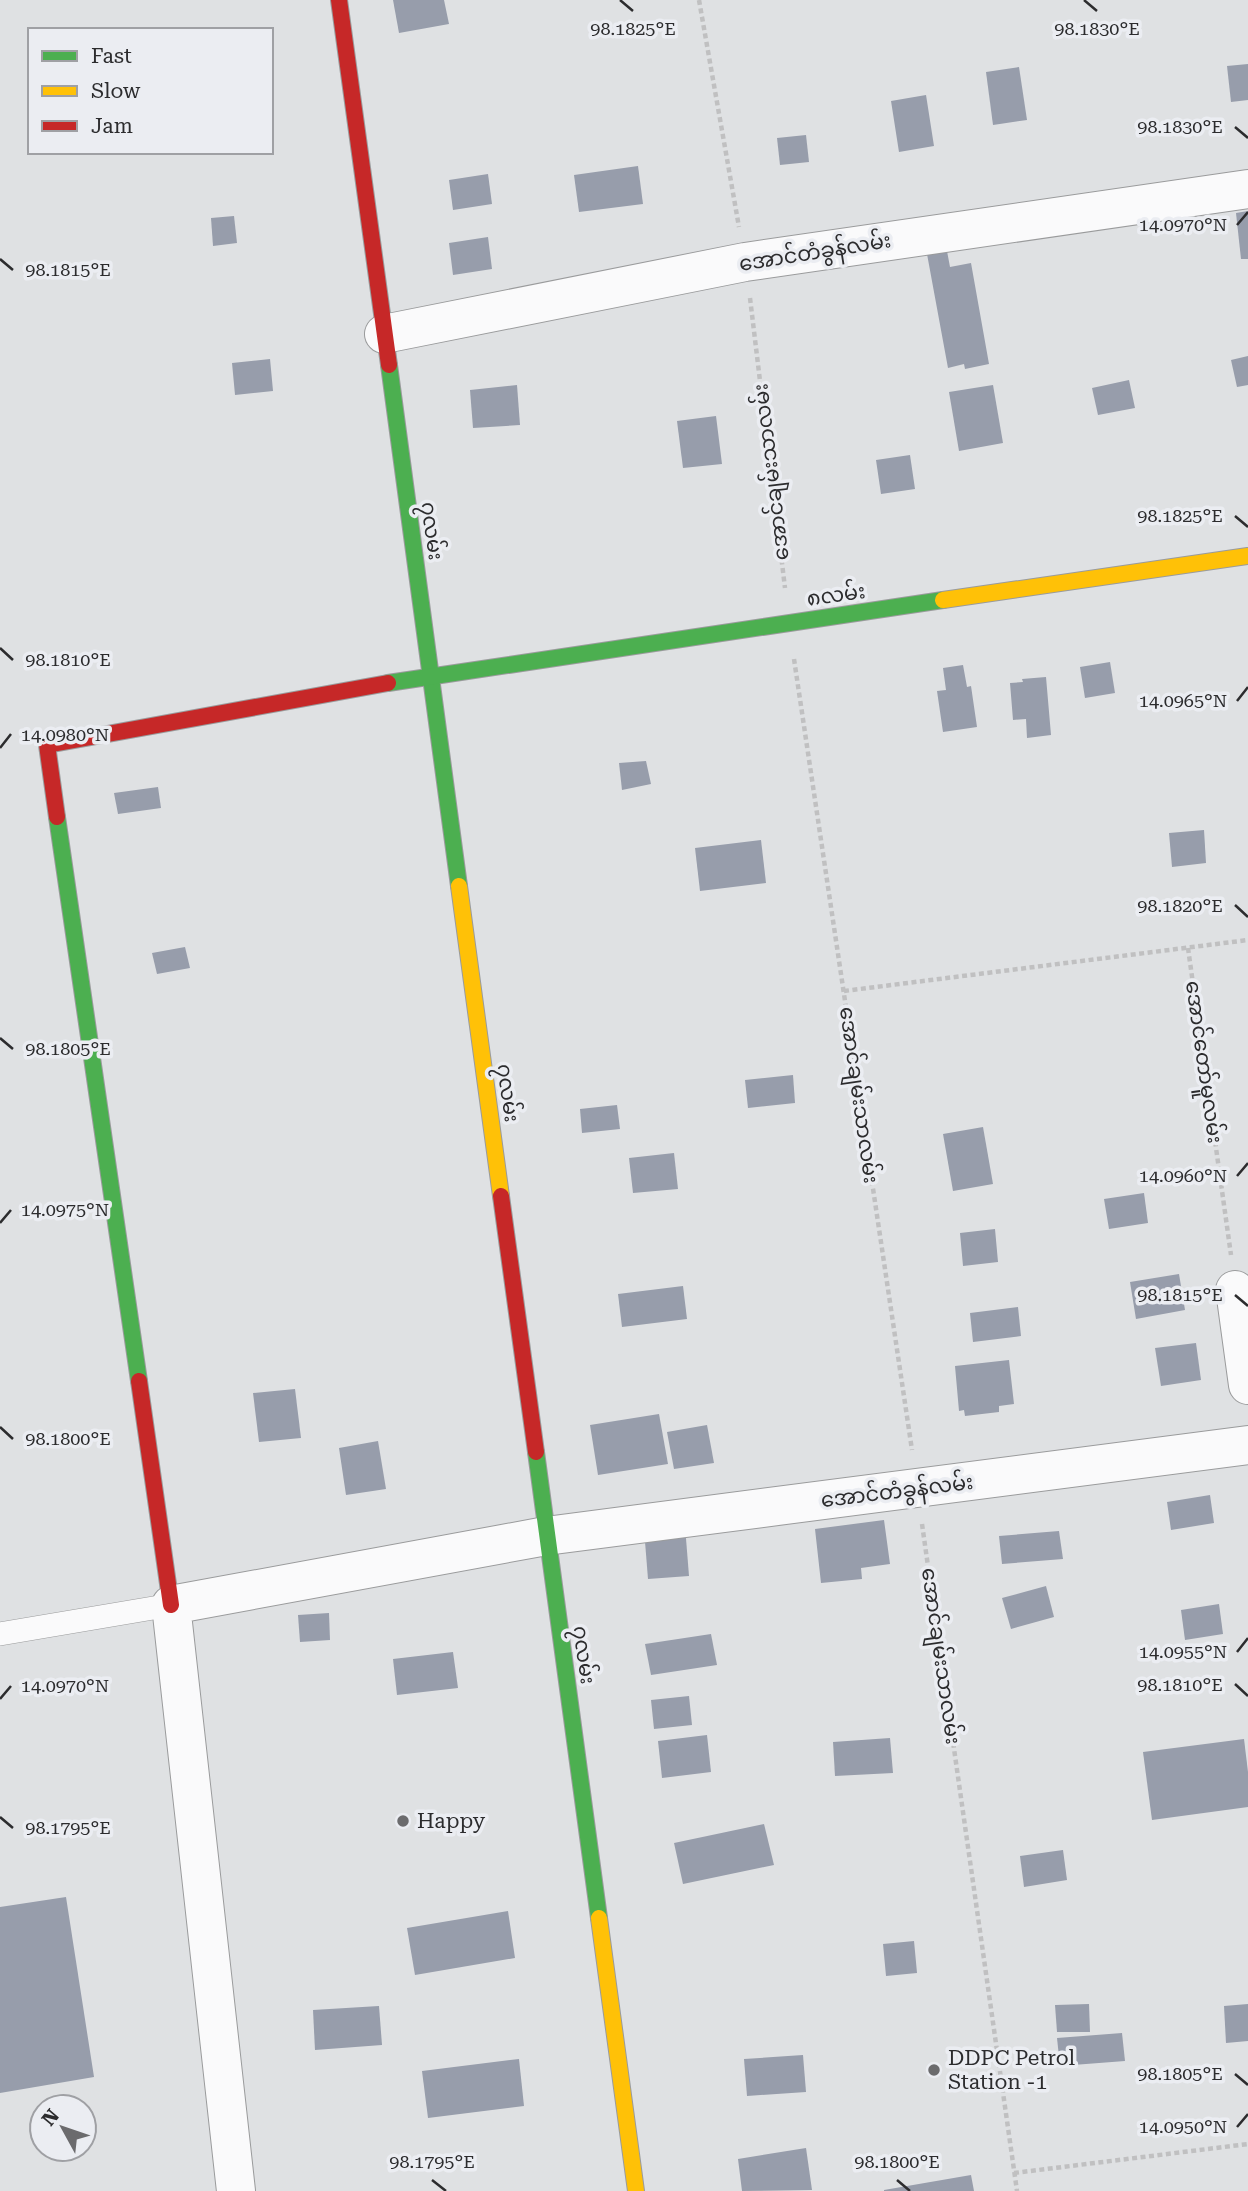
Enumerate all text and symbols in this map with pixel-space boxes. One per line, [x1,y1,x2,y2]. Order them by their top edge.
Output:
text: 98.1825°E [590,18,676,39]
text: 98.1830°E [1054,18,1140,39]
legend [28,28,273,154]
text: Fast [91,44,132,68]
text: Slow [91,79,141,103]
text: Jam [91,114,133,138]
text: 98.1830°E [1137,116,1223,137]
text: 14.0970°N [1139,214,1227,235]
street label: အောင်တံခွန်လမ်း [737,224,893,281]
text: 98.1815°E [25,259,111,280]
street label: အောင်ချမ်းသာလမ်း [744,381,800,562]
street label: ၇လမ်း [411,500,452,562]
text: 98.1825°E [1137,505,1223,526]
street label: ၈လမ်း [805,575,867,611]
text: 98.1810°E [25,649,111,670]
text: 14.0965°N [1139,690,1227,711]
text: 14.0980°N [21,724,109,745]
text: 98.1820°E [1137,895,1223,916]
street label: အောင်တော်မူလမ်း [1176,979,1231,1146]
street label: အောင်ချမ်းသာလမ်း [829,1005,887,1186]
text: 98.1805°E [25,1038,111,1059]
street label: ၇လမ်း [487,1062,528,1124]
text: 14.0960°N [1139,1165,1227,1186]
text: 14.0975°N [21,1199,109,1220]
text: 98.1815°E [1137,1284,1223,1305]
text: 98.1800°E [25,1428,111,1449]
street label: အောင်တံခွန်လမ်း [819,1466,975,1517]
street label: အောင်ချမ်းသာလမ်း [911,1566,969,1747]
street label: ၇လမ်း [563,1624,604,1686]
text: 14.0955°N [1139,1641,1227,1662]
text: 98.1810°E [1137,1674,1223,1695]
text: 14.0970°N [21,1675,109,1696]
place label: Happy [417,1809,486,1833]
marker: Happy [395,1813,411,1829]
text: 98.1795°E [25,1817,111,1838]
place label: DDPC Petrol Station -1 [948,2046,1076,2094]
marker: DDPC Petrol Station -1 [926,2062,942,2078]
text: 98.1805°E [1137,2063,1223,2084]
north arrow [28,2093,98,2163]
text: N [37,2104,64,2130]
text: 14.0950°N [1139,2116,1227,2137]
text: 98.1795°E [389,2151,475,2172]
text: 98.1800°E [854,2151,940,2172]

